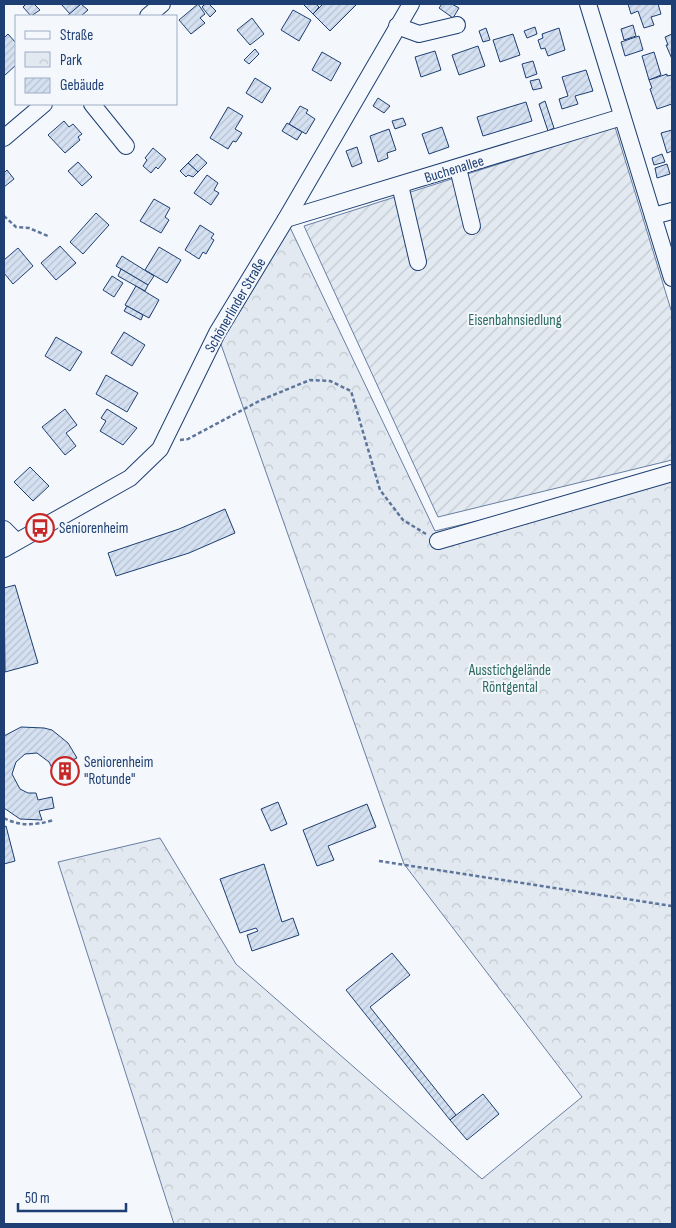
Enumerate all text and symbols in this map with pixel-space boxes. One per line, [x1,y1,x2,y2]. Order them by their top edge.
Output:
legend [15,15,178,105]
text: Straße [60,26,93,45]
text: Park [60,51,82,70]
text: Gebäude [60,76,104,95]
street label: Buchenallee [422,151,486,188]
street label: Schönerlinder Straße [201,254,270,356]
park label: Eisenbahnsiedlung [468,311,562,330]
bus stop icon: Seniorenheim [25,513,55,543]
place label: Seniorenheim [59,519,128,538]
park label: Ausstichgelände Röntgental [468,661,551,697]
place label: Seniorenheim "Rotunde" [84,753,153,789]
building icon: Seniorenheim "Rotunde" [50,756,80,786]
scale bar [18,1180,125,1212]
text: 50 m [25,1189,50,1208]

